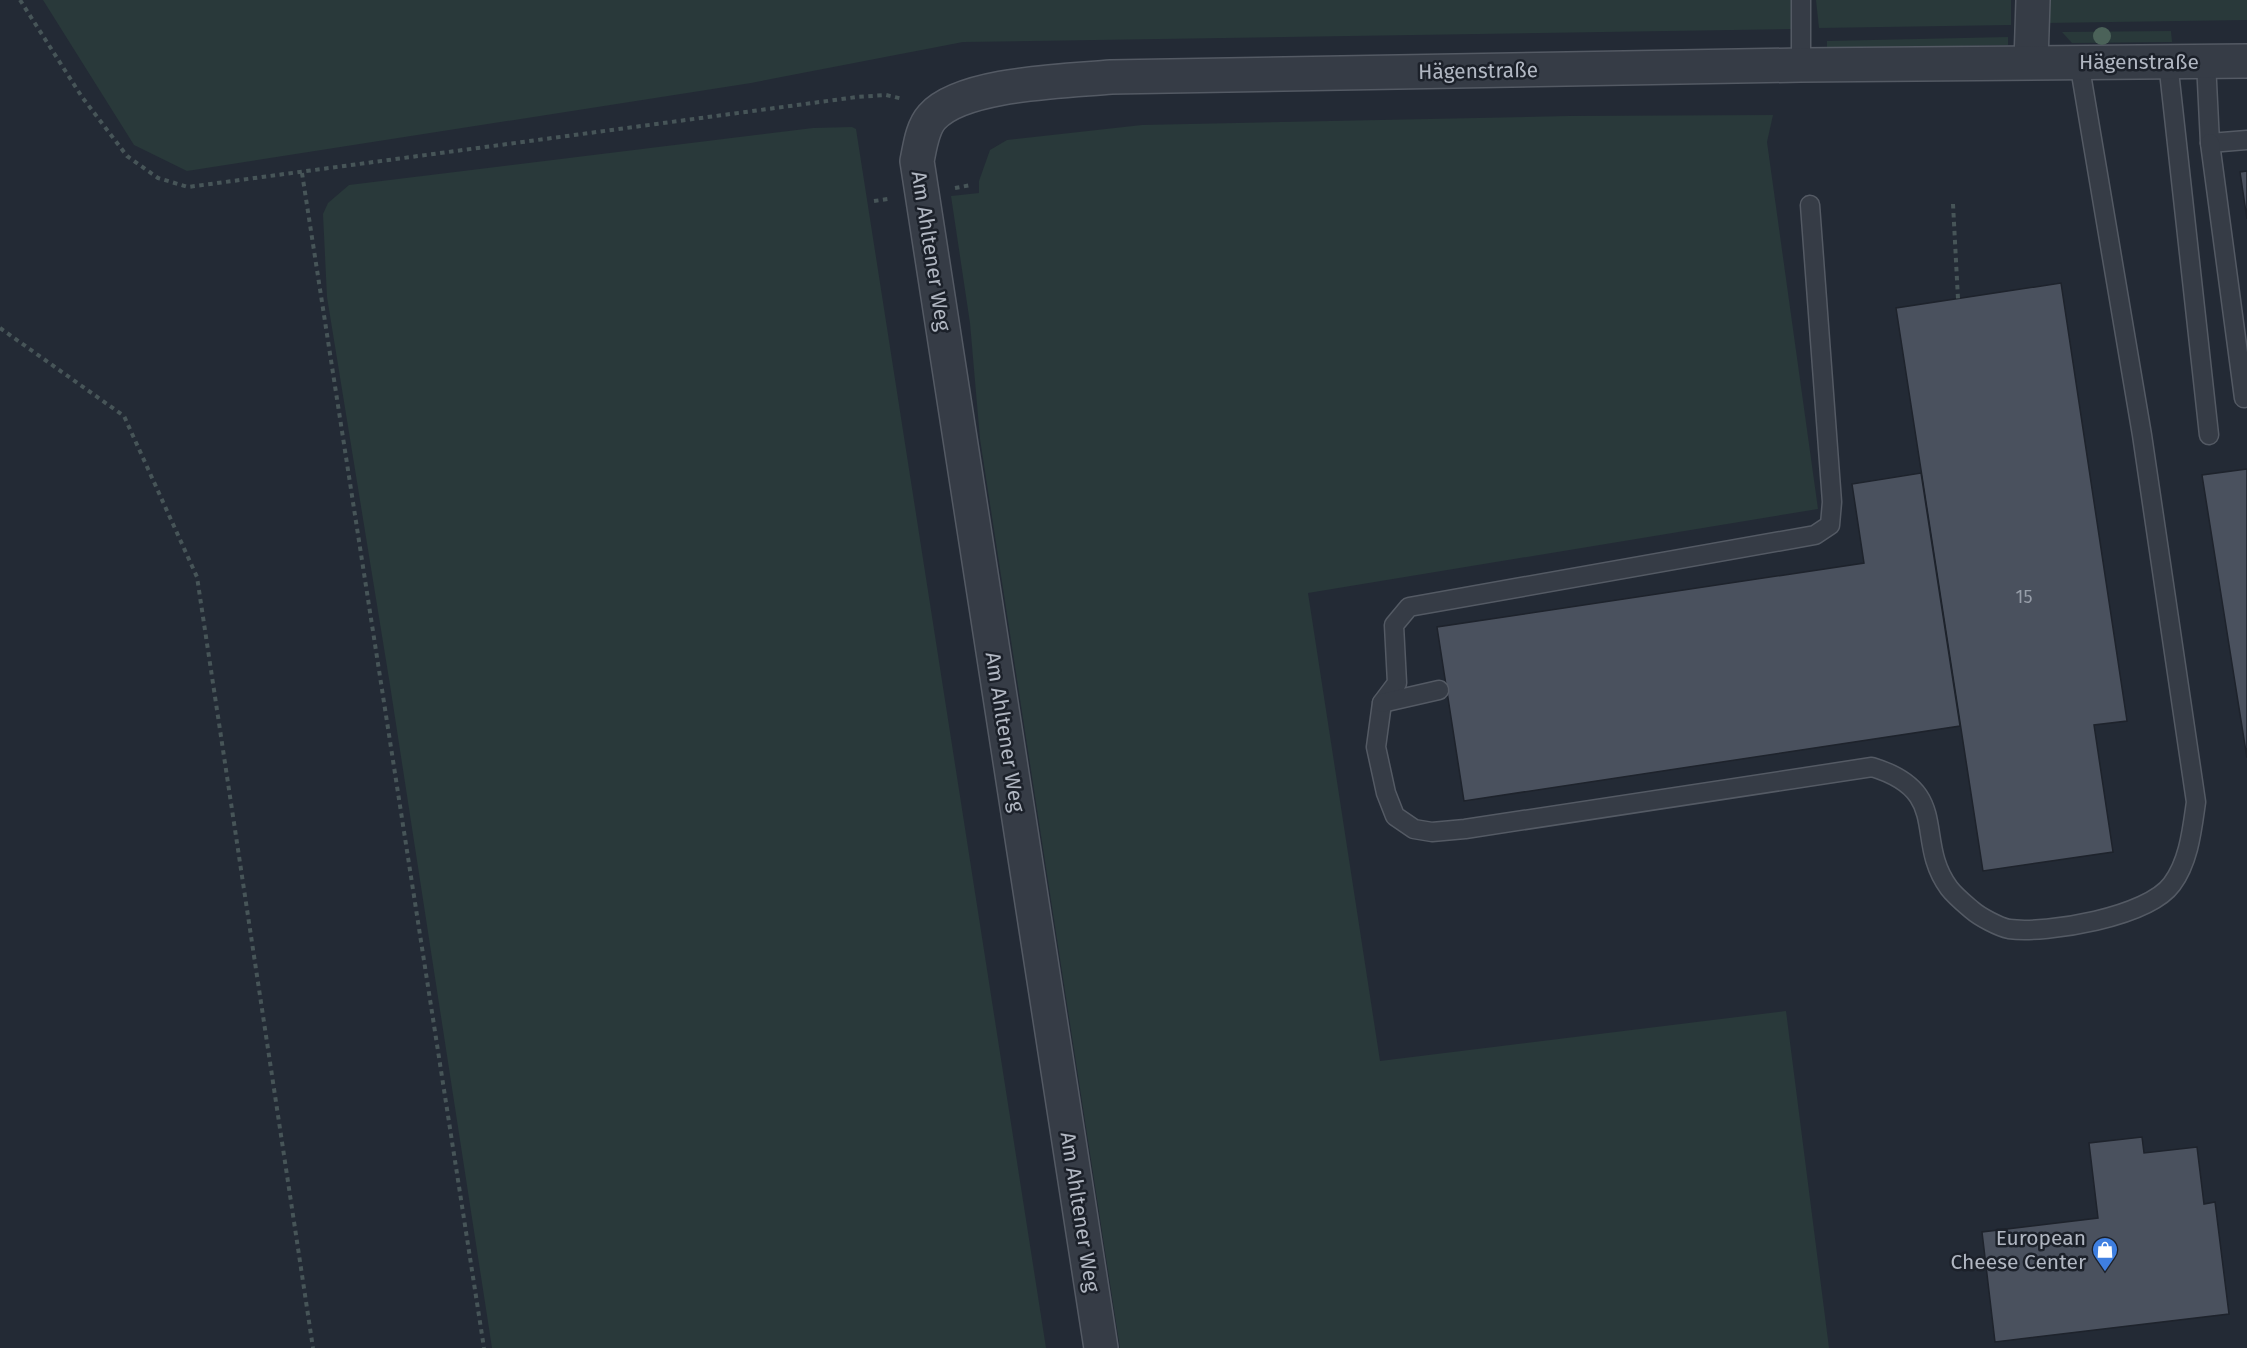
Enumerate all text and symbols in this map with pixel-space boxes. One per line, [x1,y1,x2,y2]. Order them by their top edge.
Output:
street label: Hägenstraße [2079,49,2199,75]
street label: Hägenstraße [1418,57,1538,85]
street label: Am Ahltener Weg [906,169,957,333]
house number: 15 [2016,586,2032,608]
street label: Am Ahltener Weg [980,650,1031,814]
street label: Am Ahltener Weg [1055,1130,1106,1294]
place label: European Cheese Center [1951,1225,2086,1275]
shop icon: European Cheese Center [2090,1235,2120,1273]

